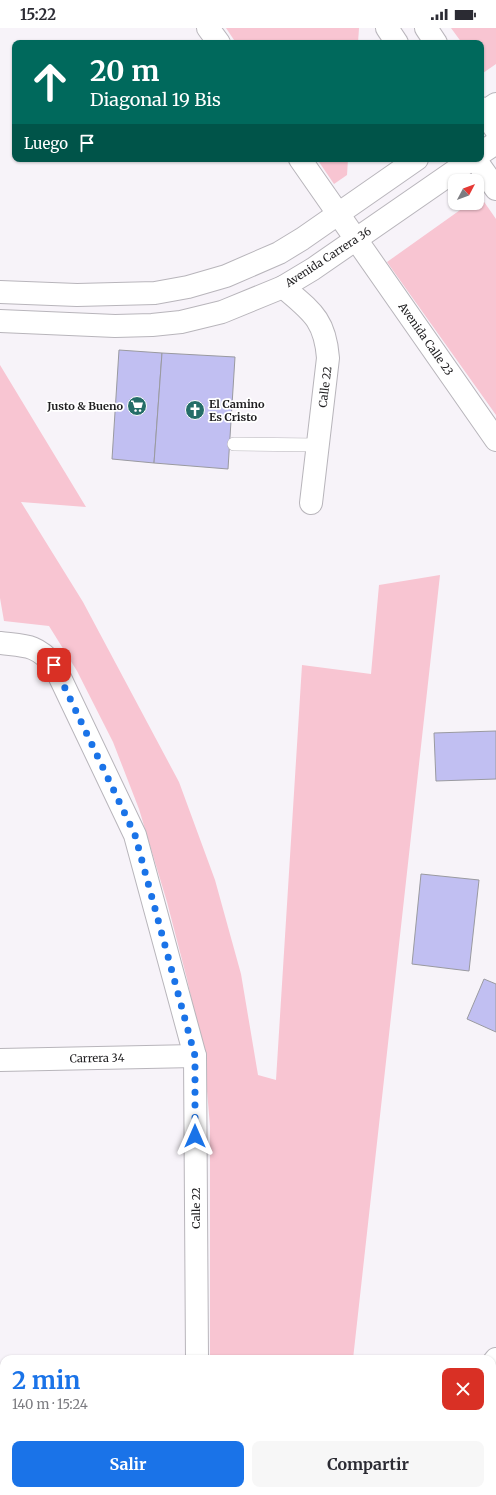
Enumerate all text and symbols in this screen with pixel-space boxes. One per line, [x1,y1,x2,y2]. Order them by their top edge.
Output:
text: 15:22 [20,5,56,24]
text: 20 m [90,53,159,89]
icon: ahead [24,56,76,108]
text: Diagonal 19 Bis [90,88,221,111]
icon: arrive [76,132,98,154]
text: Luego [24,134,68,153]
north arrow [448,174,484,210]
map controls [448,174,484,210]
street label: Avenida Carrera 36 [282,224,374,291]
street label: Avenida Calle 23 [395,299,456,378]
street label: Calle 22 [316,366,334,408]
supermarket icon: Justo & Bueno [126,395,148,417]
place label: El Camino Es Cristo [209,397,265,424]
place label: Justo & Bueno [46,399,123,413]
church icon: El Camino Es Cristo [184,399,206,421]
pin [37,648,71,682]
icon: arrive [43,654,65,676]
street label: Carrera 34 [69,1051,125,1065]
position arrow [174,1115,216,1157]
street label: Calle 22 [189,1187,203,1229]
text: 2 min [12,1365,80,1396]
button: close [442,1368,484,1410]
text: 140 m · 15:24 [12,1396,88,1413]
button: Salir [12,1441,244,1487]
button: Compartir [252,1441,484,1487]

